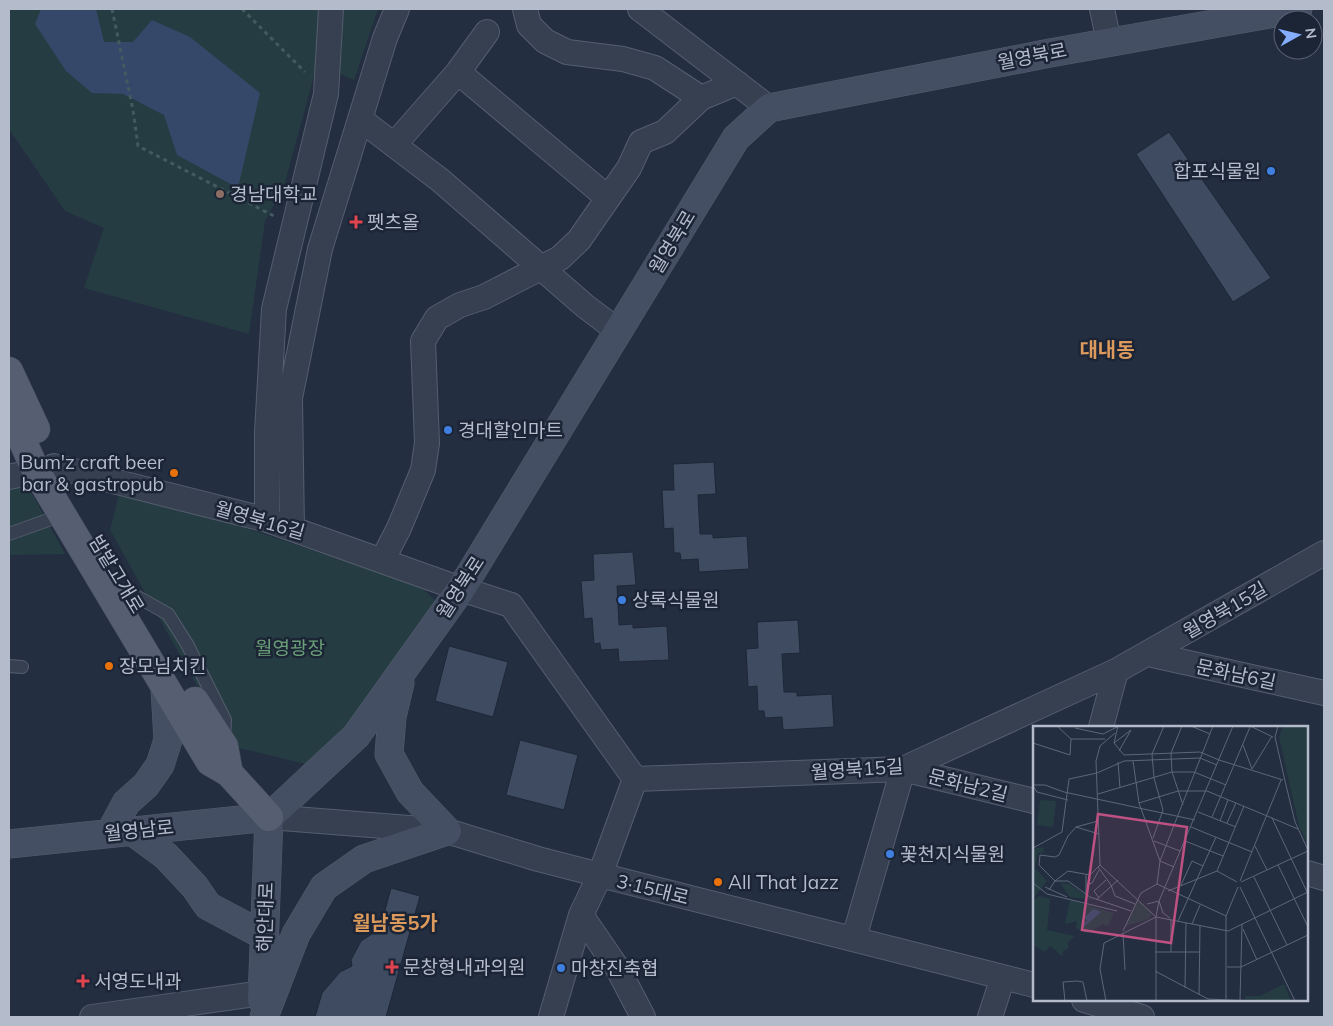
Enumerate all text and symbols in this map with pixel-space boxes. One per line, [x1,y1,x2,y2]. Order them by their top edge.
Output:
north arrow [1273,10,1323,60]
text: N [1301,27,1321,40]
street label: 월영북로 [995,38,1069,74]
place label: 합포식물원 [1174,159,1261,183]
marker: 합포식물원 [1265,165,1277,177]
place label: 경남대학교 [230,182,317,206]
marker: 경남대학교 [214,188,226,200]
street label: 월영북로 [644,206,700,278]
place label: 펫츠올 [367,210,419,234]
marker: 펫츠올 [349,215,363,229]
district label: 대내동 [1079,337,1135,362]
place label: 경대할인마트 [458,418,563,442]
marker: 경대할인마트 [442,424,454,436]
place label: Bum'z craft beer bar & gastropub [20,450,164,496]
marker: Bum'z craft beer bar & gastropub [168,467,180,479]
street label: 월영북16길 [212,496,308,544]
street label: 밤밭고개로 [84,530,150,618]
street label: 월영북로 [431,551,489,623]
street label: 월영북15길 [1179,576,1271,644]
place label: 상록식물원 [632,588,719,612]
marker: 상록식물원 [616,594,628,606]
park label: 월영광장 [255,636,325,660]
place label: 장모님치킨 [119,654,206,678]
street label: 문화남6길 [1194,654,1278,694]
marker: 장모님치킨 [103,660,115,672]
inset map [1033,726,1308,1001]
street label: 월영북15길 [810,754,904,784]
street label: 문화남2길 [926,764,1010,806]
street label: 월영남로 [103,814,175,846]
place label: 꽃천지식물원 [900,842,1005,866]
marker: 꽃천지식물원 [884,848,896,860]
street label: 3·15대로 [614,868,692,910]
place label: All That Jazz [728,870,839,894]
marker: All That Jazz [712,876,724,888]
street label: 해안대로 [252,882,278,952]
district label: 월남동5가 [352,910,438,935]
place label: 문창형내과의원 [403,955,525,979]
place label: 마창진축협 [571,956,658,980]
marker: 문창형내과의원 [385,960,399,974]
marker: 마창진축협 [555,962,567,974]
place label: 서영도내과 [94,969,181,993]
marker: 서영도내과 [76,974,90,988]

